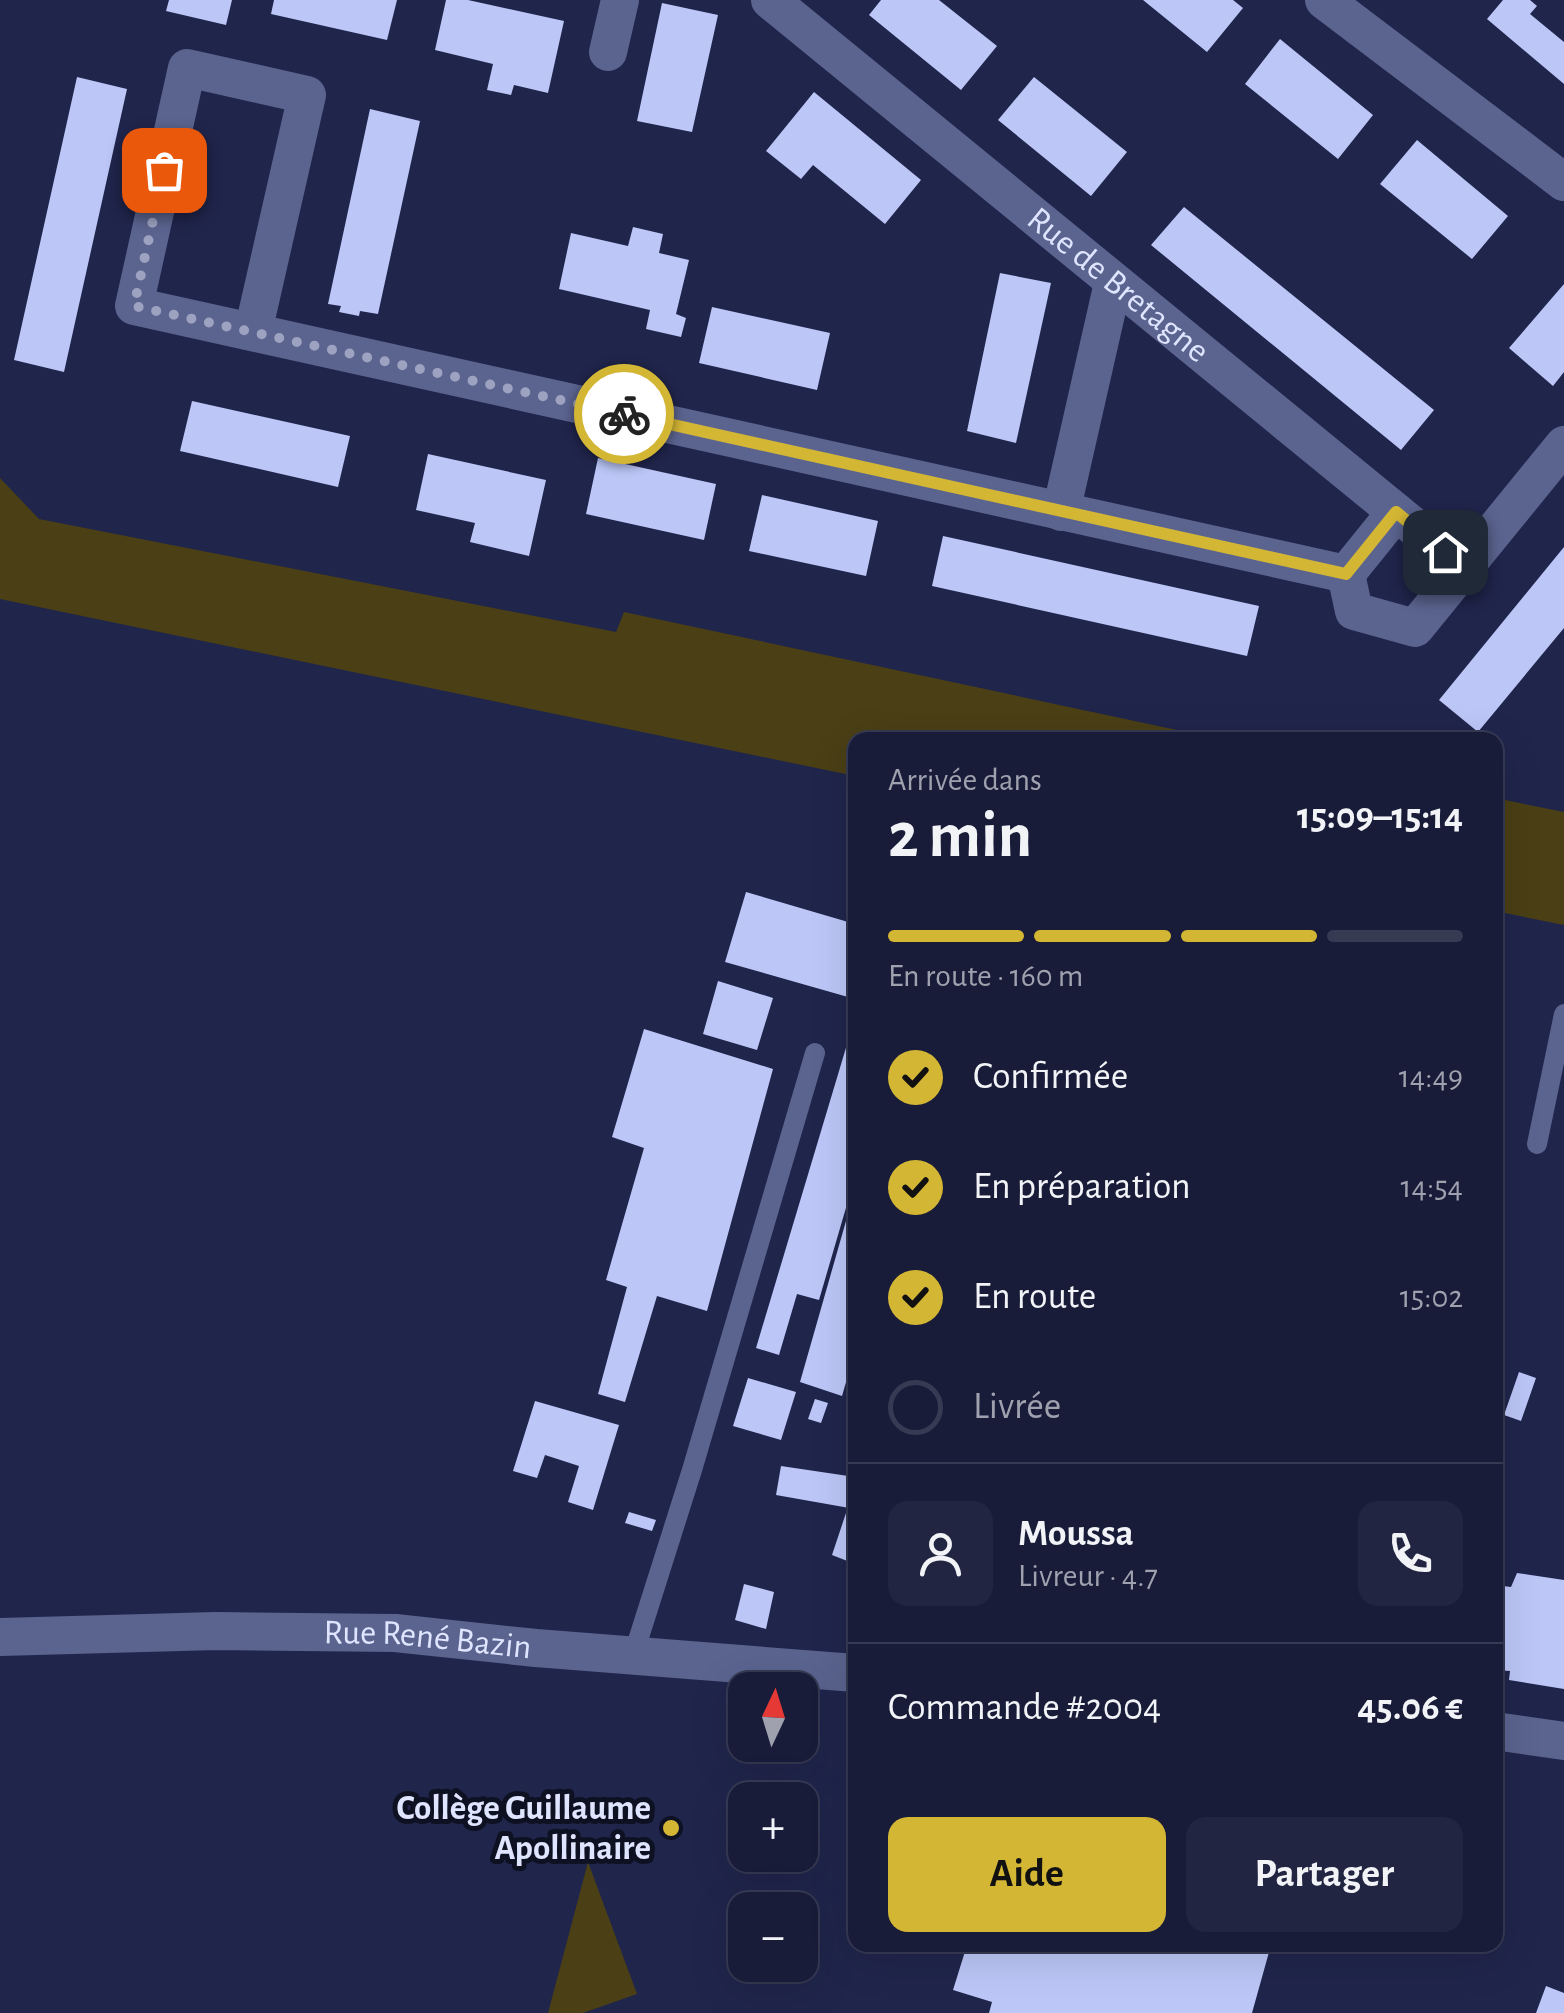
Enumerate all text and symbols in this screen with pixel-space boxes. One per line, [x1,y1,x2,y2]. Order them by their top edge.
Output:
pin [122,128,207,213]
icon: bag [137,143,192,198]
street label: Rue de Bretagne [1021,201,1216,369]
courier [574,364,674,464]
icon: bike [597,387,652,442]
pin [1403,510,1488,595]
icon: home [1418,525,1473,580]
text: Arrivée dans [888,764,1042,796]
text: 15:09–15:14 [1297,798,1463,836]
text: 2 min [888,804,1032,869]
text: En route · 160 m [888,960,1083,992]
icon: check [888,1050,943,1105]
text: Confirmée [973,1058,1128,1096]
text: 14:49 [1399,1061,1463,1093]
icon: check [888,1160,943,1215]
text: En préparation [973,1168,1191,1206]
text: 14:54 [1401,1171,1463,1203]
icon: check [888,1270,943,1325]
text: En route [973,1278,1096,1316]
text: 15:02 [1400,1281,1463,1313]
text: Livrée [973,1388,1061,1426]
button: person [888,1501,993,1606]
button: phone [1358,1501,1463,1606]
text: Moussa [1018,1515,1134,1553]
text: Livreur · 4.7 [1018,1560,1158,1592]
street label: Rue René Bazin [323,1615,533,1665]
north arrow [728,1672,818,1762]
map controls [728,1672,818,1982]
text: Commande #2004 [888,1689,1161,1727]
text: 45.06 € [1357,1689,1463,1727]
button: + [728,1782,818,1872]
place label: Collège Guillaume Apollinaire [397,1791,651,1866]
marker: Collège Guillaume Apollinaire [660,1817,682,1839]
button: Aide [888,1817,1166,1932]
button: Partager [1186,1817,1463,1932]
button: − [728,1892,818,1982]

